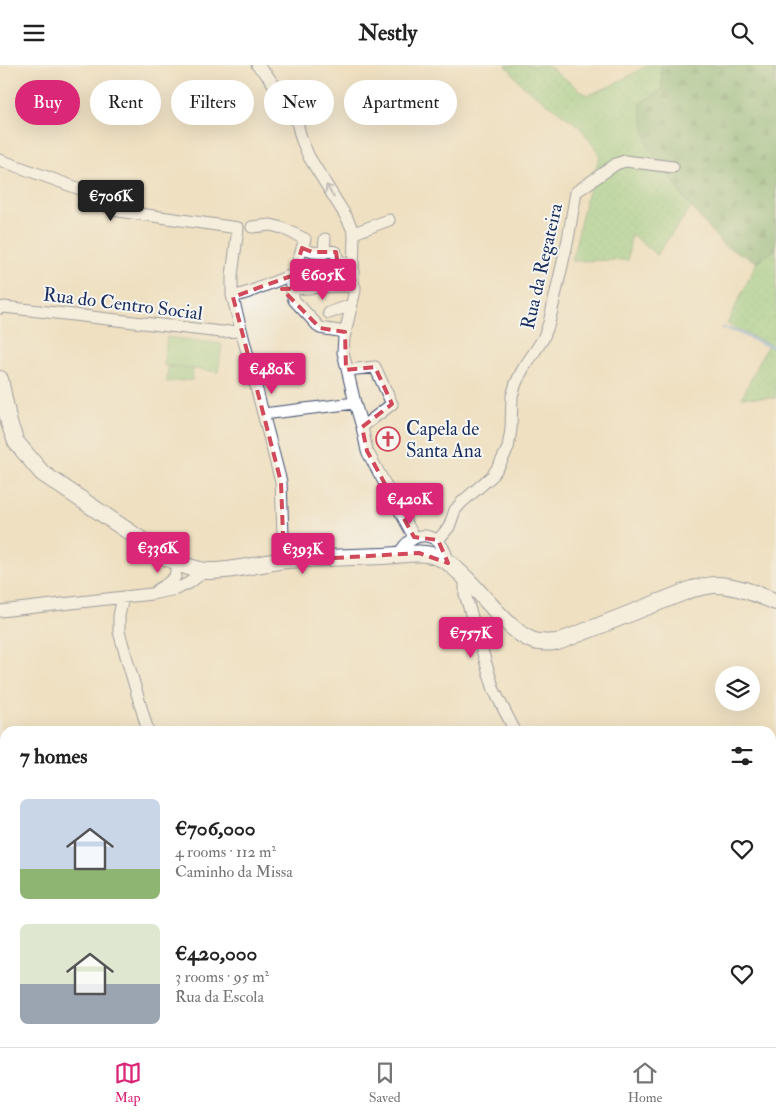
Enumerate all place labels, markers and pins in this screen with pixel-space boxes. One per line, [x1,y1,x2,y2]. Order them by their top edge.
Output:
pin: €706K [76,179,146,222]
pin: €605K [288,259,358,301]
pin: €480K [237,353,307,395]
place label: Capela de Santa Ana [406,417,482,463]
church icon: Capela de Santa Ana [375,426,401,452]
pin: €420K [375,483,445,525]
pin: €336K [123,531,193,574]
pin: €393K [268,533,338,575]
pin: €757K [436,617,506,659]

